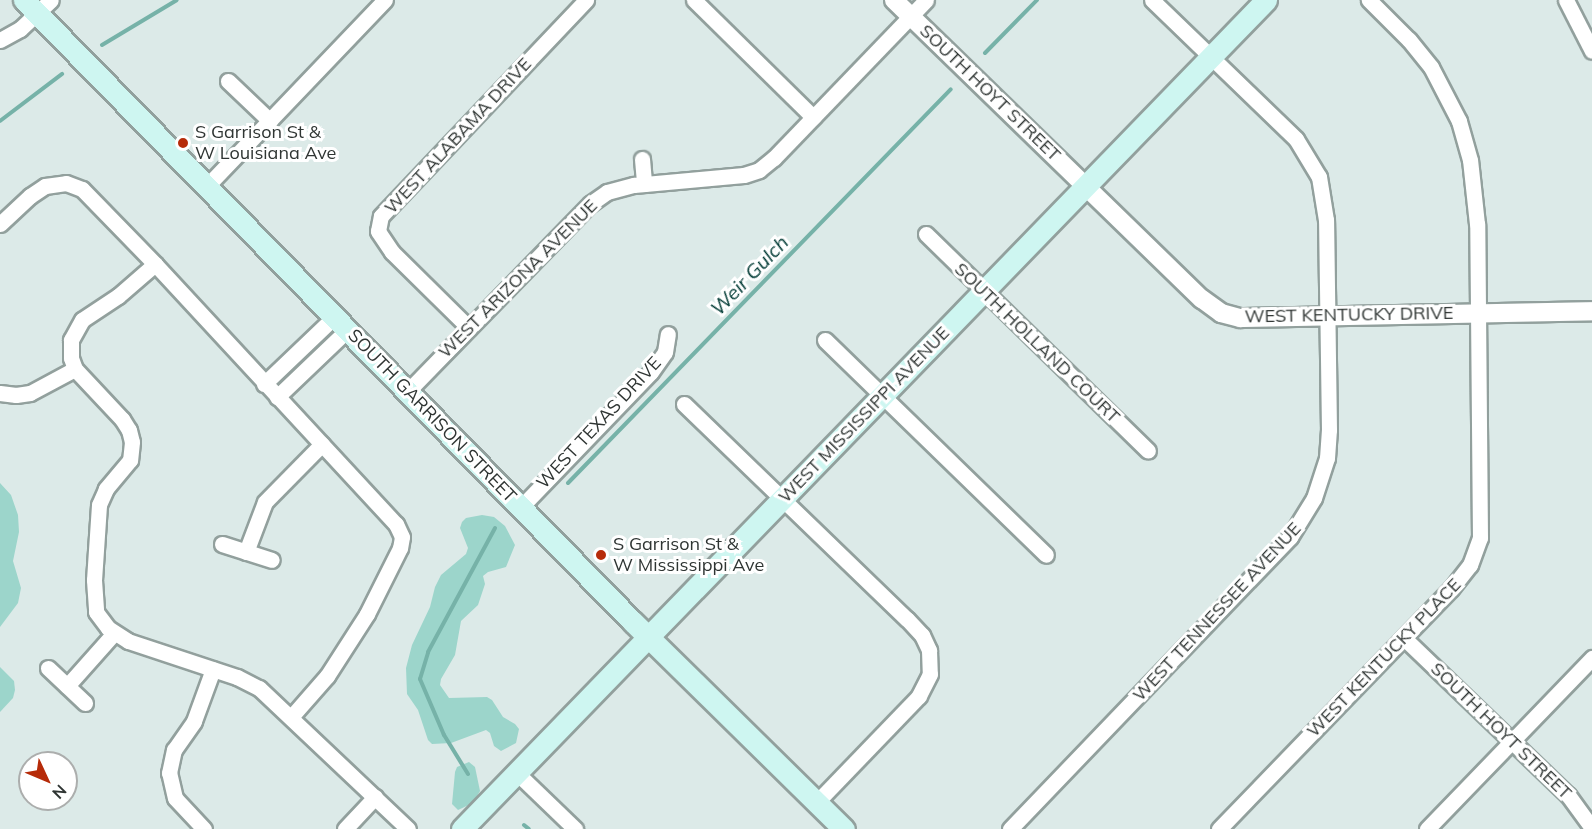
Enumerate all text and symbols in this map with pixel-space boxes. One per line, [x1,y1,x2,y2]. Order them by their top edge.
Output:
street label: SOUTH HOYT STREET [915,20,1065,166]
street label: WEST ALABAMA DRIVE [380,54,536,218]
place label: S Garrison St & W Louisiana Ave [195,122,336,164]
marker: S Garrison St & W Louisiana Ave [176,136,190,150]
street label: WEST ARIZONA AVENUE [434,195,602,363]
water label: Weir Gulch [705,230,793,320]
street label: SOUTH HOLLAND COURT [950,258,1124,428]
street label: WEST KENTUCKY DRIVE [1244,302,1454,328]
street label: WEST MISSISSIPPI AVENUE [774,322,954,508]
street label: SOUTH GARRISON STREET [343,325,521,507]
street label: WEST TEXAS DRIVE [532,353,666,493]
street label: WEST TENNESSEE AVENUE [1128,518,1306,706]
place label: S Garrison St & W Mississippi Ave [613,534,764,576]
marker: S Garrison St & W Mississippi Ave [594,548,608,562]
street label: WEST KENTUCKY PLACE [1303,574,1465,742]
street label: SOUTH HOYT STREET [1426,658,1576,804]
north arrow [18,751,78,811]
text: N [48,781,71,803]

